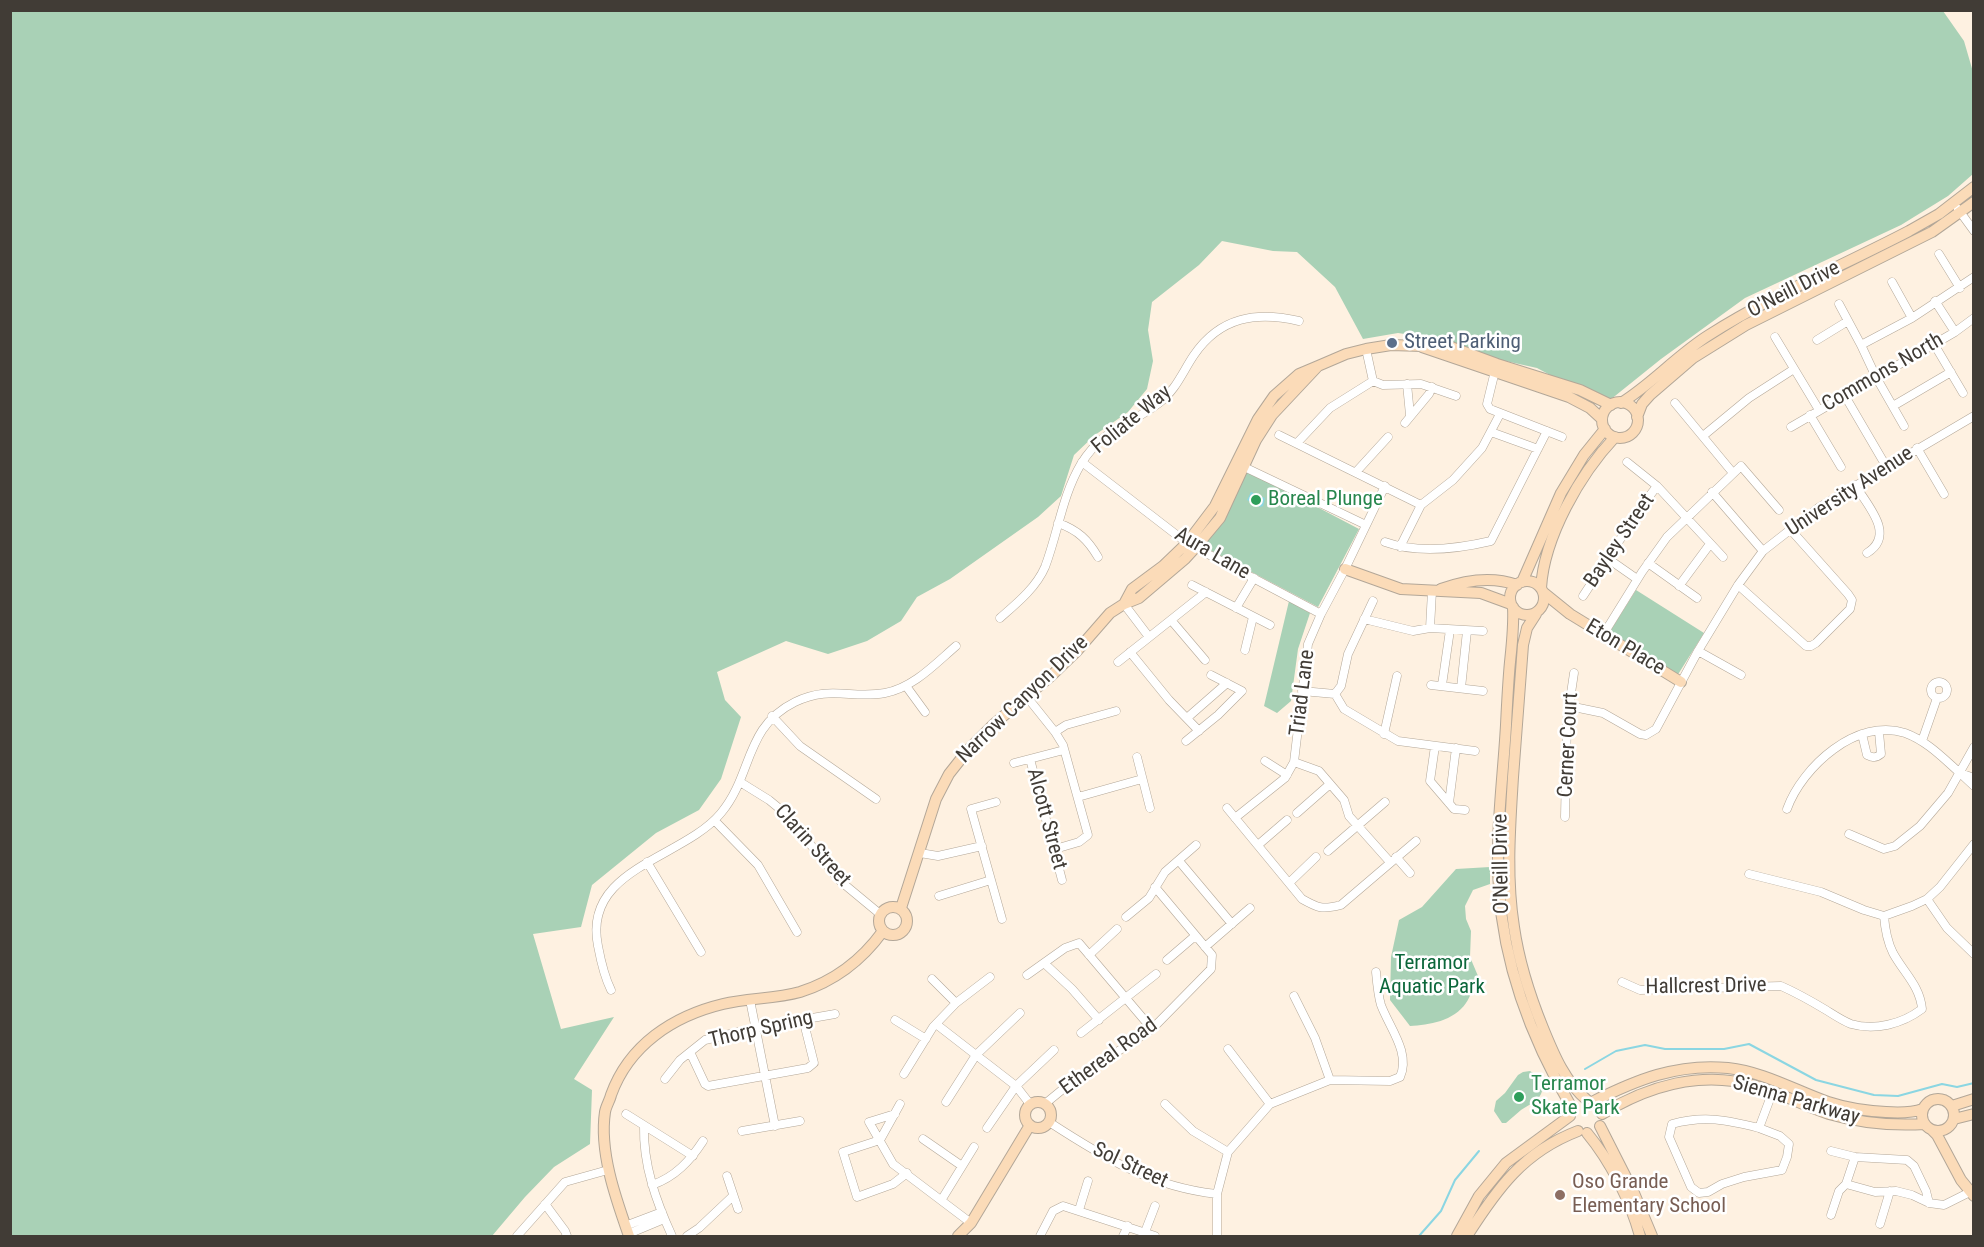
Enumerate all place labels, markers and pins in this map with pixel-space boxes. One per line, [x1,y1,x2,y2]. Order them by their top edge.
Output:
place label: Street Parking [1404,330,1521,356]
marker: Street Parking [1385,336,1399,350]
place label: Boreal Plunge [1268,487,1383,513]
marker: Boreal Plunge [1249,493,1263,507]
place label: Terramor Skate Park [1531,1072,1620,1122]
marker: Terramor Skate Park [1512,1090,1526,1104]
place label: Oso Grande Elementary School [1572,1170,1726,1220]
marker: Oso Grande Elementary School [1553,1188,1567,1202]

